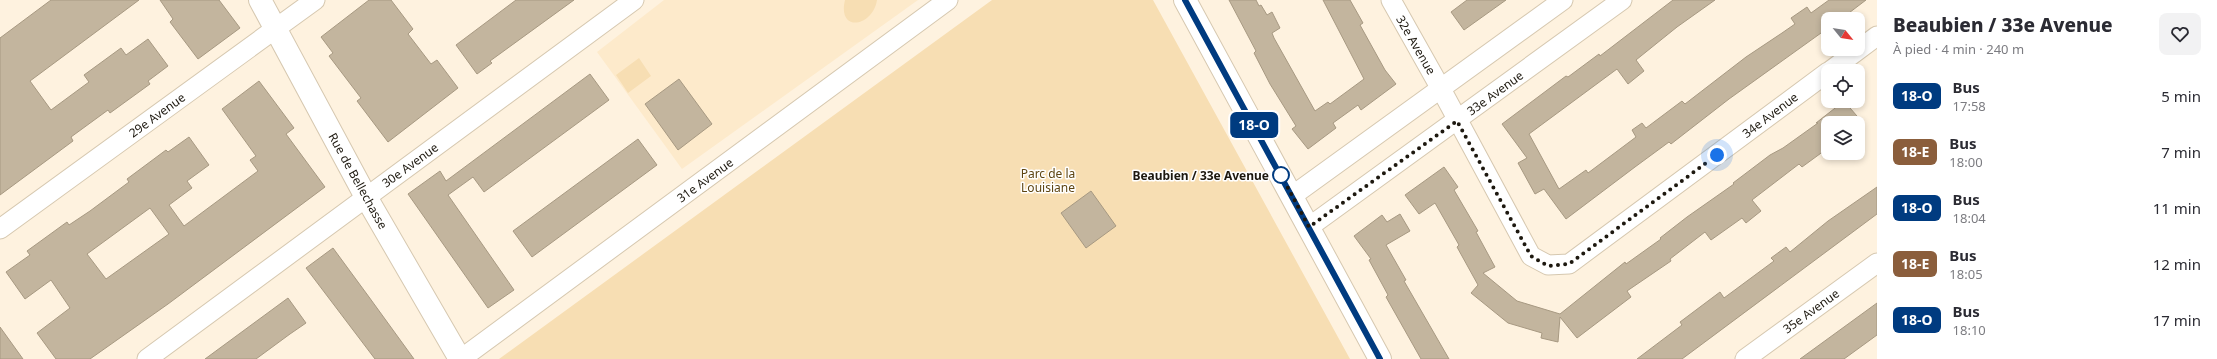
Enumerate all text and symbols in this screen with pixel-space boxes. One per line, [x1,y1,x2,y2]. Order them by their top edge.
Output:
street label: 32e Avenue [1392,12,1440,78]
north arrow [1821,12,1865,56]
map controls [1821,12,1865,160]
text: Beaubien / 33e Avenue [1893,12,2113,38]
button: heart [2159,13,2201,55]
text: À pied · 4 min · 240 m [1893,40,2024,58]
button: locate [1821,64,1865,108]
street label: 33e Avenue [1463,67,1527,119]
text: Bus [1953,77,1980,97]
text: 18-O [1901,86,1933,105]
text: 5 min [2161,86,2201,106]
street label: 34e Avenue [1739,88,1802,142]
street label: 29e Avenue [125,89,189,141]
text: 17:58 [1953,97,1986,115]
line badge: 18-O [1226,112,1282,138]
text: 18-O [1238,115,1270,134]
button: layers [1821,116,1865,160]
street label: Rue de Bellechasse [324,130,392,232]
text: Bus [1949,133,1977,153]
street label: 30e Avenue [378,139,442,191]
text: 18-E [1901,142,1929,161]
text: 7 min [2161,142,2201,162]
your location [1707,145,1727,165]
text: 18:00 [1949,153,1983,171]
street label: 31e Avenue [673,154,737,206]
park label: Parc de la Louisiane [1021,165,1075,196]
marker: Beaubien / 33e Avenue [1272,166,1290,184]
place label: Beaubien / 33e Avenue [1132,167,1269,184]
text: Bus [1953,189,1980,209]
text: 18-O [1901,198,1933,217]
text: 11 min [2153,198,2201,218]
text: 18:04 [1953,209,1986,227]
text: Bus [1949,245,1977,265]
text: 18-E [1901,254,1929,273]
text: 12 min [2153,254,2201,274]
text: 18:05 [1949,265,1983,283]
street label: 35e Avenue [1779,285,1843,337]
text: Bus [1953,301,1980,321]
text: 18-O [1901,310,1933,329]
text: 17 min [2153,310,2201,330]
text: 18:10 [1953,321,1986,339]

